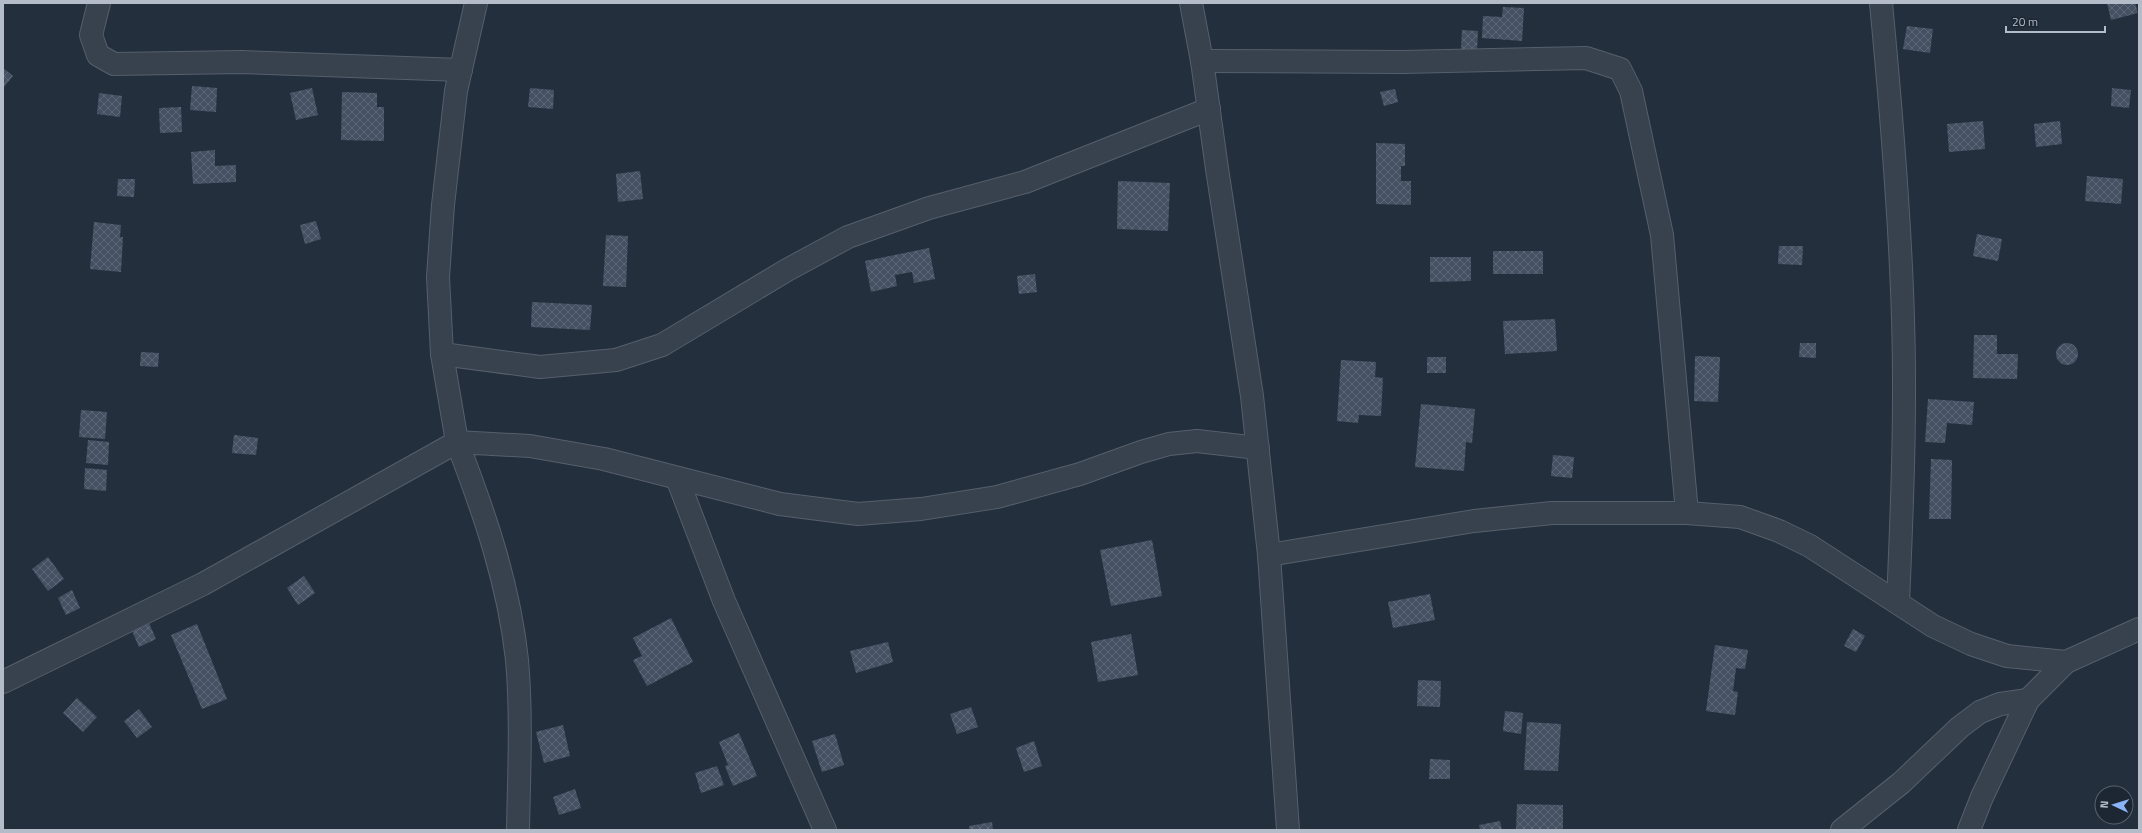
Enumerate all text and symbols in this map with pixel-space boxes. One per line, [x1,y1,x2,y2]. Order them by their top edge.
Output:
scale bar [2006,8,2105,34]
text: 20 m [2012,12,2038,31]
north arrow [2094,785,2134,825]
text: N [2096,800,2112,809]

